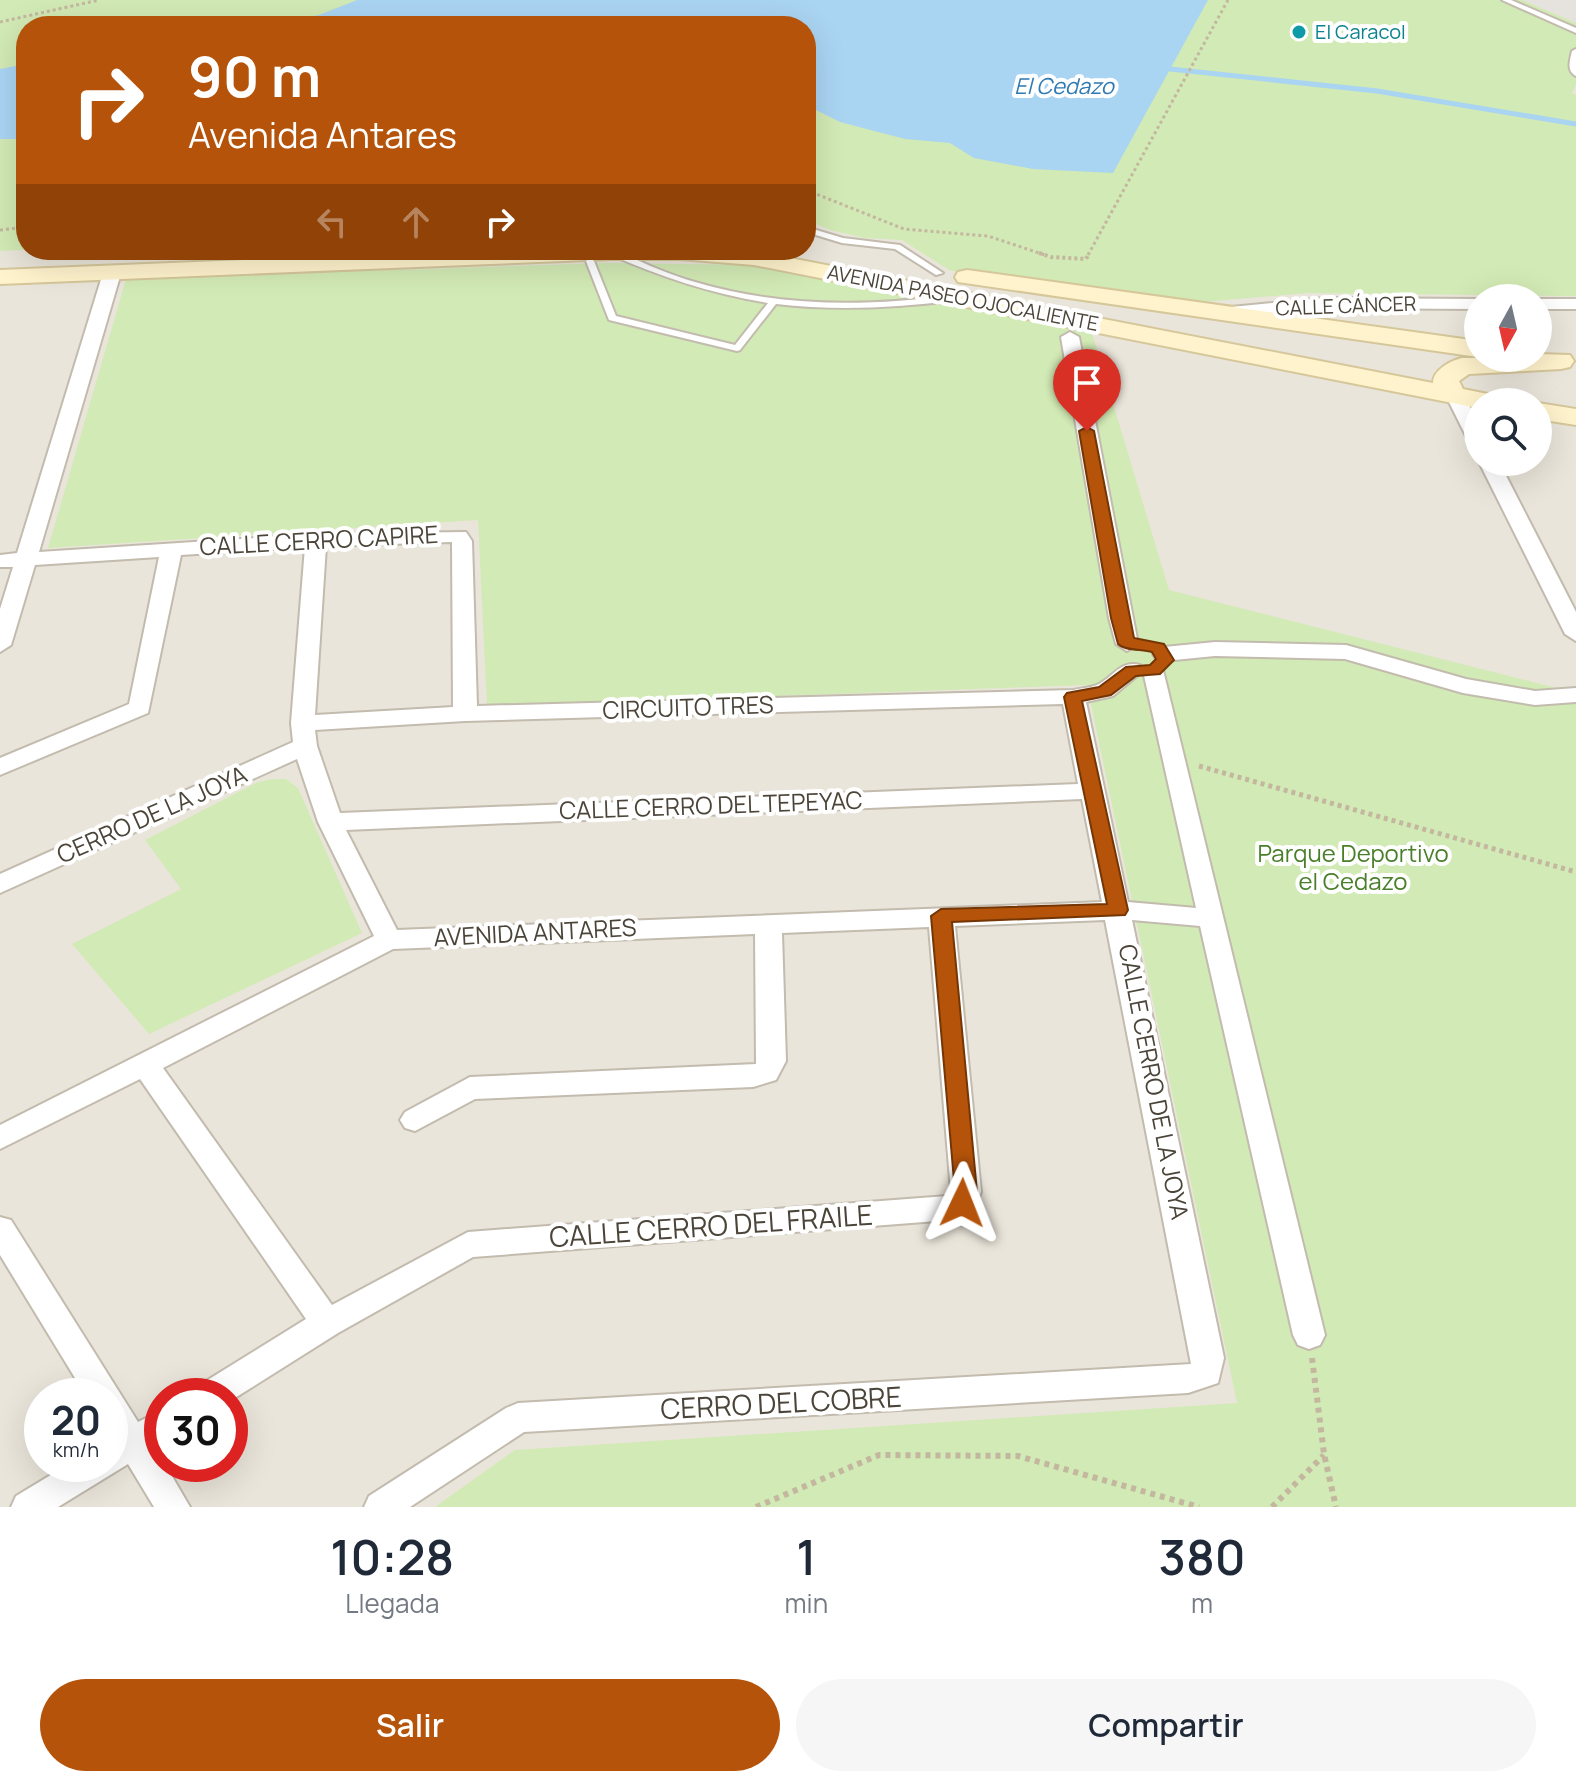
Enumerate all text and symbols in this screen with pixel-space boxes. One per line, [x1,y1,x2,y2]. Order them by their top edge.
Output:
place label: El Caracol [1315,18,1406,45]
marker: El Caracol [1290,23,1308,41]
text: 90 m [188,37,321,114]
icon: right [56,48,160,152]
water label: El Cedazo [1014,71,1116,101]
text: Avenida Antares [188,110,457,159]
icon: left [310,200,354,244]
icon: ahead [394,200,438,244]
icon: right [478,200,522,244]
street label: AVENIDA PASEO OJOCALIENTE [825,258,1101,337]
north arrow [1464,284,1552,372]
map controls [1464,284,1552,476]
street label: CALLE CÁNCER [1275,290,1417,321]
pin [1053,349,1121,431]
icon: arrive [1065,361,1109,405]
button: search [1464,388,1552,476]
street label: CALLE CERRO CAPIRE [199,517,439,562]
street label: CIRCUITO TRES [602,687,774,726]
street label: CERRO DE LA JOYA [51,757,252,870]
street label: CALLE CERRO DEL TEPEYAC [559,783,863,826]
park label: Parque Deportivo el Cedazo [1257,836,1449,897]
street label: AVENIDA ANTARES [433,910,637,953]
street label: CALLE CERRO DE LA JOYA [1112,941,1197,1222]
position arrow [920,1161,1004,1245]
street label: CALLE CERRO DEL FRAILE [548,1195,874,1255]
street label: CERRO DEL COBRE [659,1377,903,1427]
speed limit sign: 30 [144,1378,248,1482]
text: 20 [51,1392,101,1447]
text: km/h [53,1436,99,1463]
text: 10:28 [330,1524,454,1589]
text: 1 [796,1524,816,1589]
text: 380 [1158,1524,1246,1589]
text: Llegada [345,1585,439,1621]
text: min [785,1585,828,1621]
text: m [1191,1585,1213,1621]
button: Salir [40,1679,780,1771]
button: Compartir [796,1679,1536,1771]

